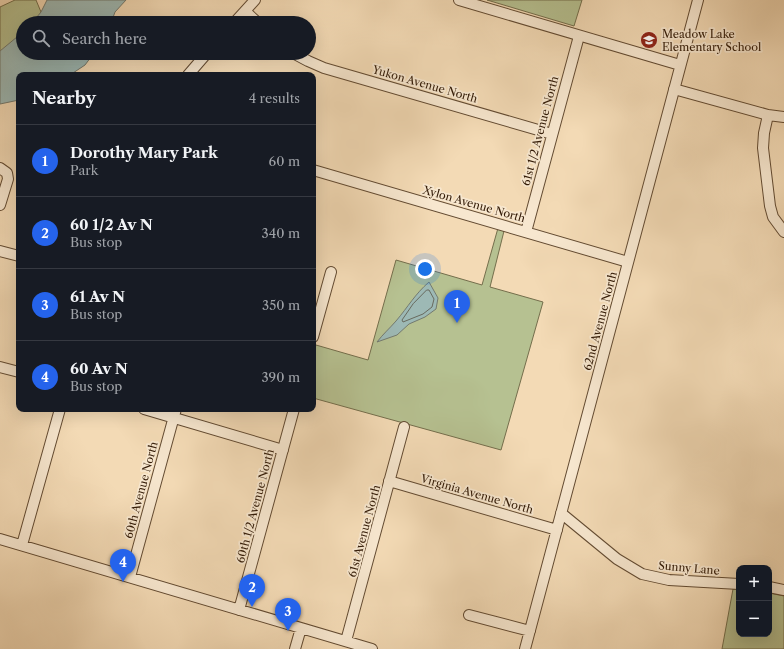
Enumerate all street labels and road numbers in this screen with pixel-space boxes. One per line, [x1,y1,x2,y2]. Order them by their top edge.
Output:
street label: Yukon Avenue North [370,62,479,106]
street label: 61st 1/2 Avenue North [519,75,561,187]
street label: Xylon Avenue North [420,182,527,225]
street label: 62nd Avenue North [580,270,620,372]
street label: 60th Avenue North [121,440,161,540]
street label: 60th 1/2 Avenue North [233,447,277,565]
street label: Virginia Avenue North [418,471,535,517]
street label: 61st Avenue North [345,483,383,579]
street label: Sunny Lane [658,558,720,578]

